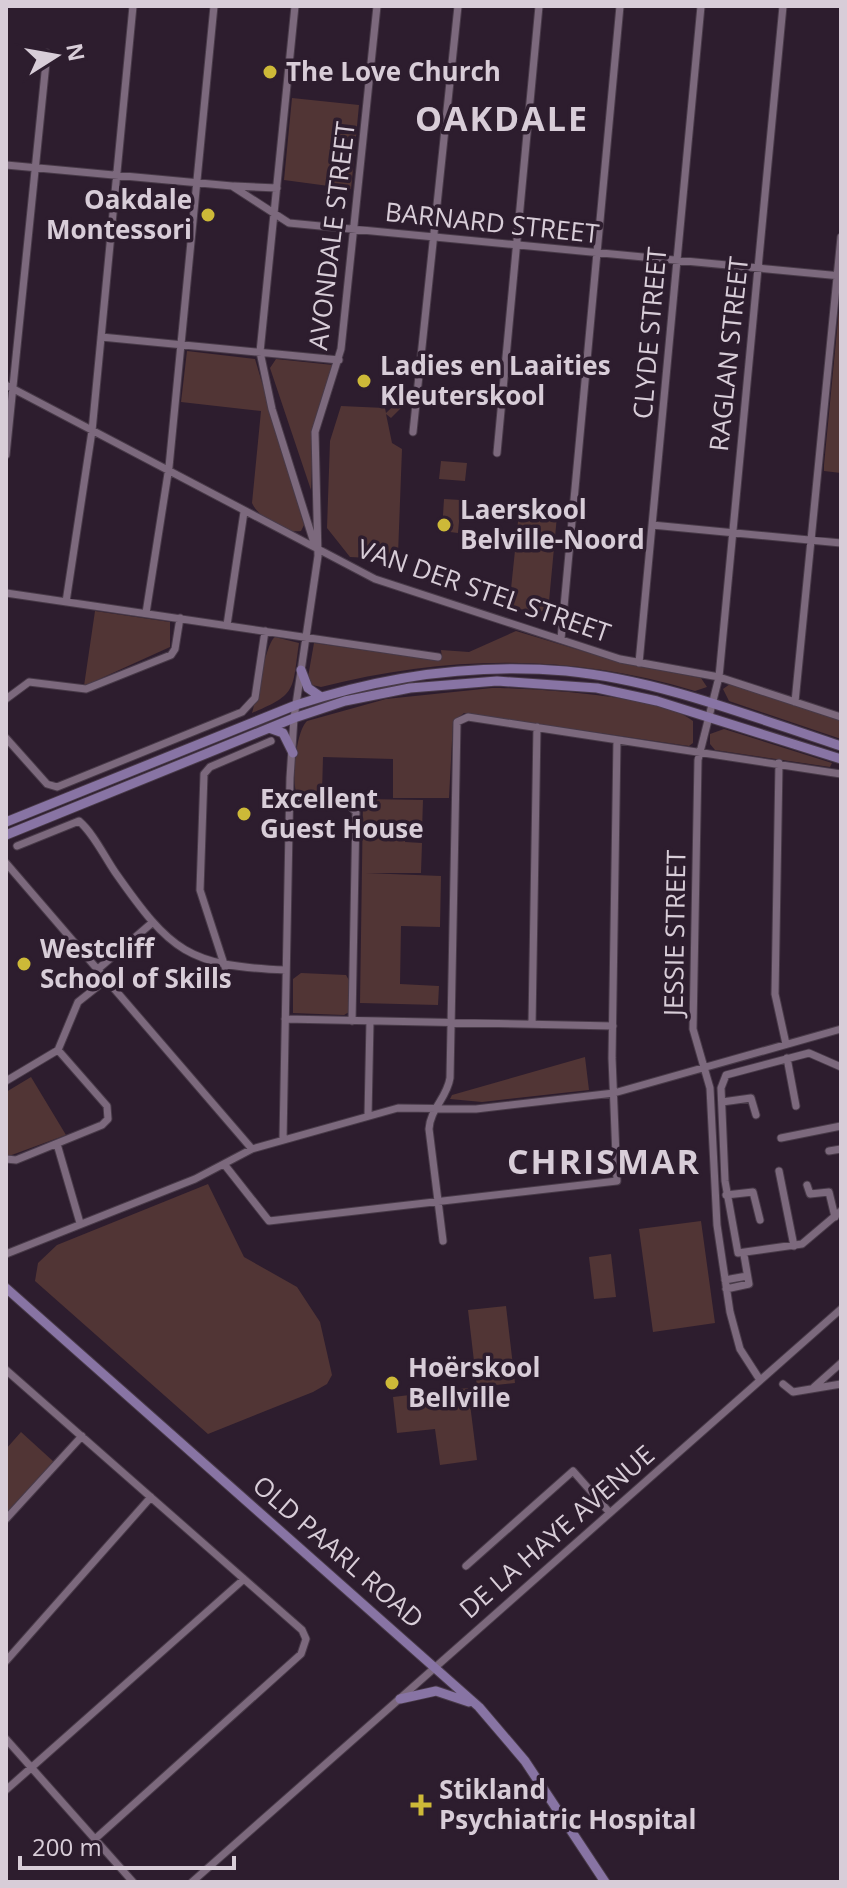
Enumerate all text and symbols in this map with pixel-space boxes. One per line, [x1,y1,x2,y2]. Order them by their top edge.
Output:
north arrow [16,16,96,96]
text: N [60,40,93,64]
place label: The Love Church [286,53,501,89]
marker: The Love Church [261,63,279,81]
district label: OAKDALE [415,95,589,141]
street label: AVONDALE STREET [299,119,363,352]
place label: Oakdale Montessori [46,181,192,247]
street label: BARNARD STREET [383,193,601,251]
marker: Oakdale Montessori [199,206,217,224]
street label: CLYDE STREET [624,245,675,420]
street label: RAGLAN STREET [700,254,756,453]
place label: Ladies en Laaities Kleuterskool [380,347,611,413]
marker: Ladies en Laaities Kleuterskool [355,372,373,390]
place label: Laerskool Belville-Noord [460,491,645,557]
marker: Laerskool Belville-Noord [435,516,453,534]
street label: VAN DER STEL STREET [353,530,616,651]
place label: Excellent Guest House [260,780,424,846]
marker: Excellent Guest House [235,805,253,823]
street label: JESSIE STREET [654,849,693,1019]
place label: Westcliff School of Skills [40,930,232,996]
marker: Westcliff School of Skills [15,955,33,973]
district label: CHRISMAR [507,1138,701,1184]
place label: Hoërskool Bellville [408,1349,540,1415]
marker: Hoërskool Bellville [383,1374,401,1392]
street label: DE LA HAYE AVENUE [451,1436,662,1626]
street label: OLD PAARL ROAD [245,1467,432,1636]
place label: Stikland Psychiatric Hospital [439,1771,697,1837]
marker: Stikland Psychiatric Hospital [410,1794,432,1816]
scale bar [20,1820,234,1870]
text: 200 m [32,1830,102,1863]

